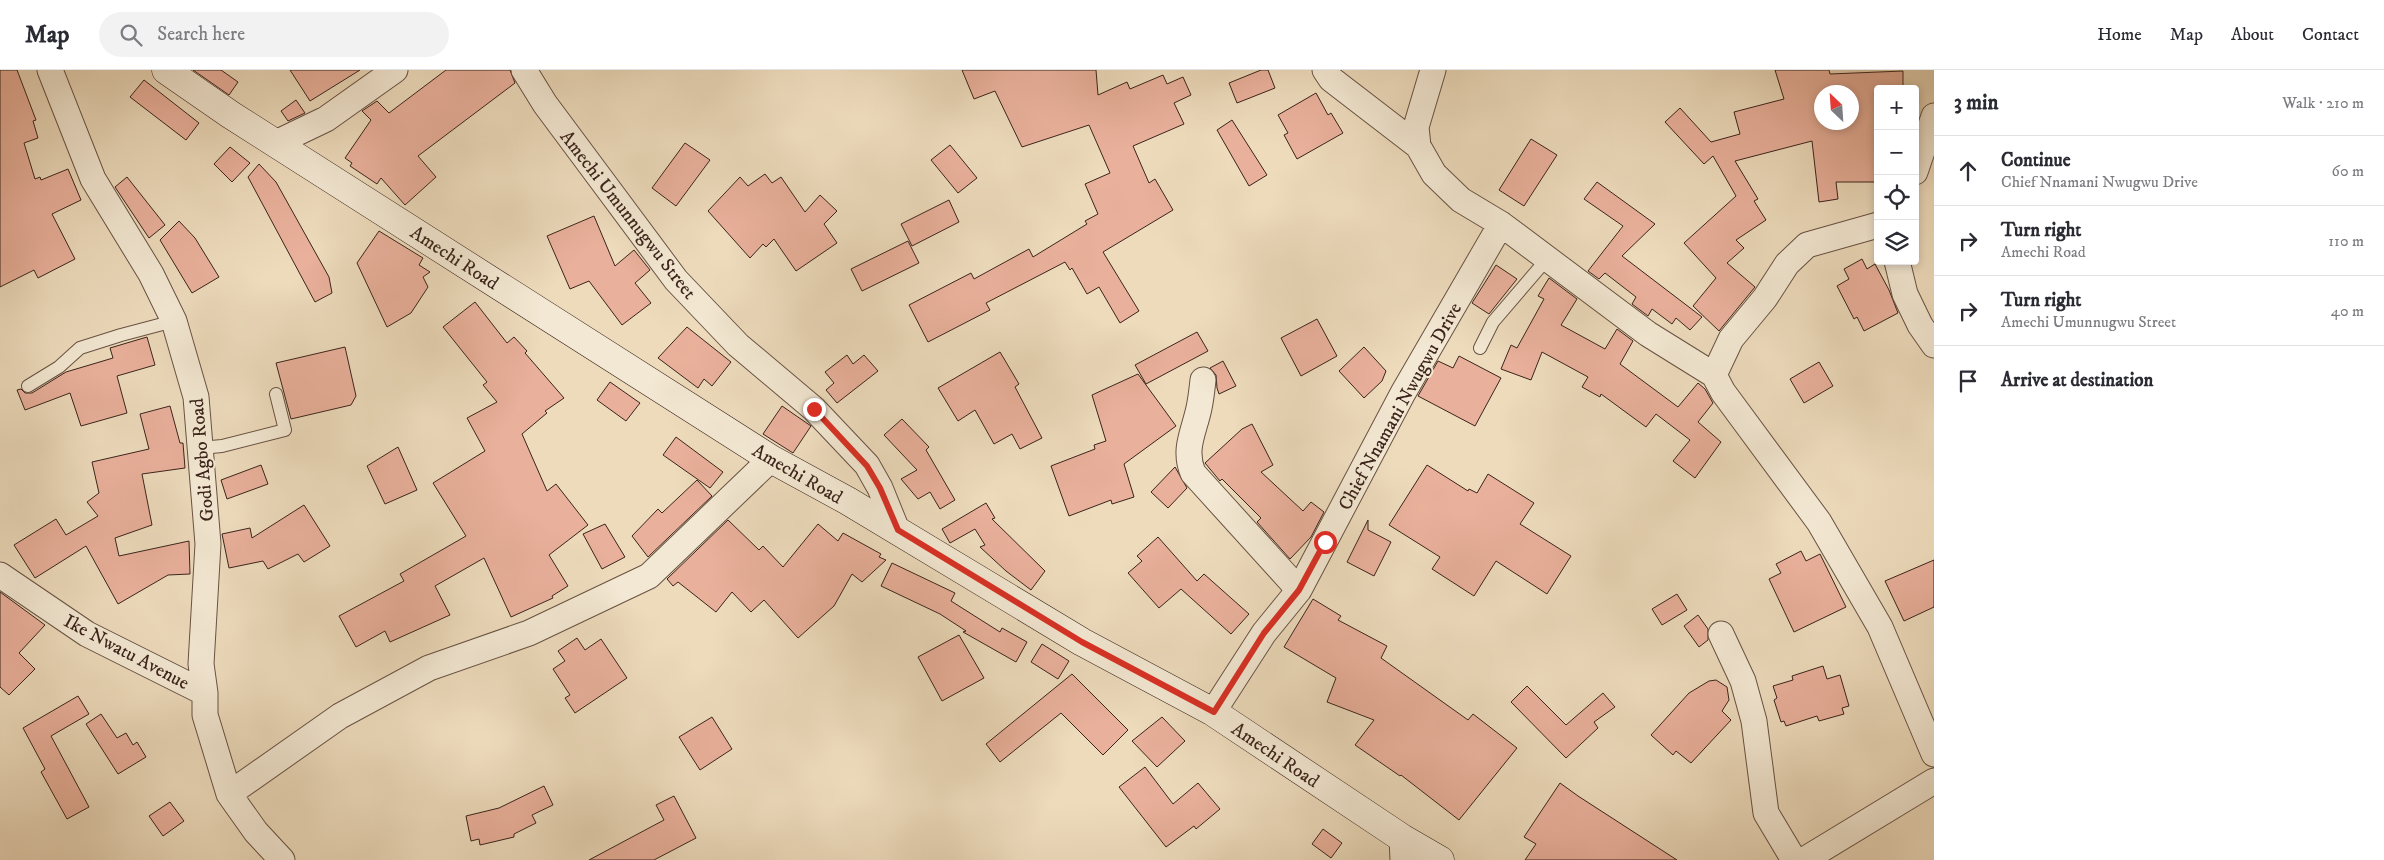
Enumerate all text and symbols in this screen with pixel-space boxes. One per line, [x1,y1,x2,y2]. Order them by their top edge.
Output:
search box [99,12,449,57]
text: Map [25,20,69,50]
icon: search [117,21,145,49]
text: Search here [157,23,245,46]
text: Home [2097,24,2142,46]
text: Map [2170,24,2203,46]
text: About [2231,24,2274,46]
text: Contact [2302,24,2359,46]
north arrow [1814,85,1859,130]
map controls [1874,85,1919,265]
button: + [1874,85,1919,130]
text: 3 min [1954,90,1999,116]
text: Walk · 210 m [2282,93,2364,113]
street label: Amechi Umunnugwu Street [555,126,701,304]
button: − [1874,130,1919,175]
text: Continue [2001,149,2071,172]
icon: ahead [1954,157,1982,185]
text: 60 m [2332,161,2364,181]
text: Chief Nnamani Nwugwu Drive [2001,172,2198,192]
button: locate [1874,175,1919,220]
text: Turn right [2001,219,2081,242]
button: layers [1874,220,1919,265]
street label: Amechi Road [406,221,503,296]
icon: right [1954,227,1982,255]
text: 110 m [2328,231,2364,251]
text: Amechi Road [2001,242,2086,262]
text: Turn right [2001,289,2081,312]
icon: right [1954,297,1982,325]
street label: Chief Nnamani Nwugwu Drive [1334,299,1467,514]
text: 40 m [2331,301,2364,321]
text: Amechi Umunnugwu Street [2001,312,2176,332]
icon: arrive [1954,367,1982,395]
text: Arrive at destination [2001,369,2153,392]
street label: Godi Agbo Road [186,397,219,523]
route end [803,398,826,421]
street label: Amechi Road [748,439,847,510]
route start [1314,531,1337,554]
street label: Ike Nwatu Avenue [60,610,193,695]
street label: Amechi Road [1227,718,1324,793]

